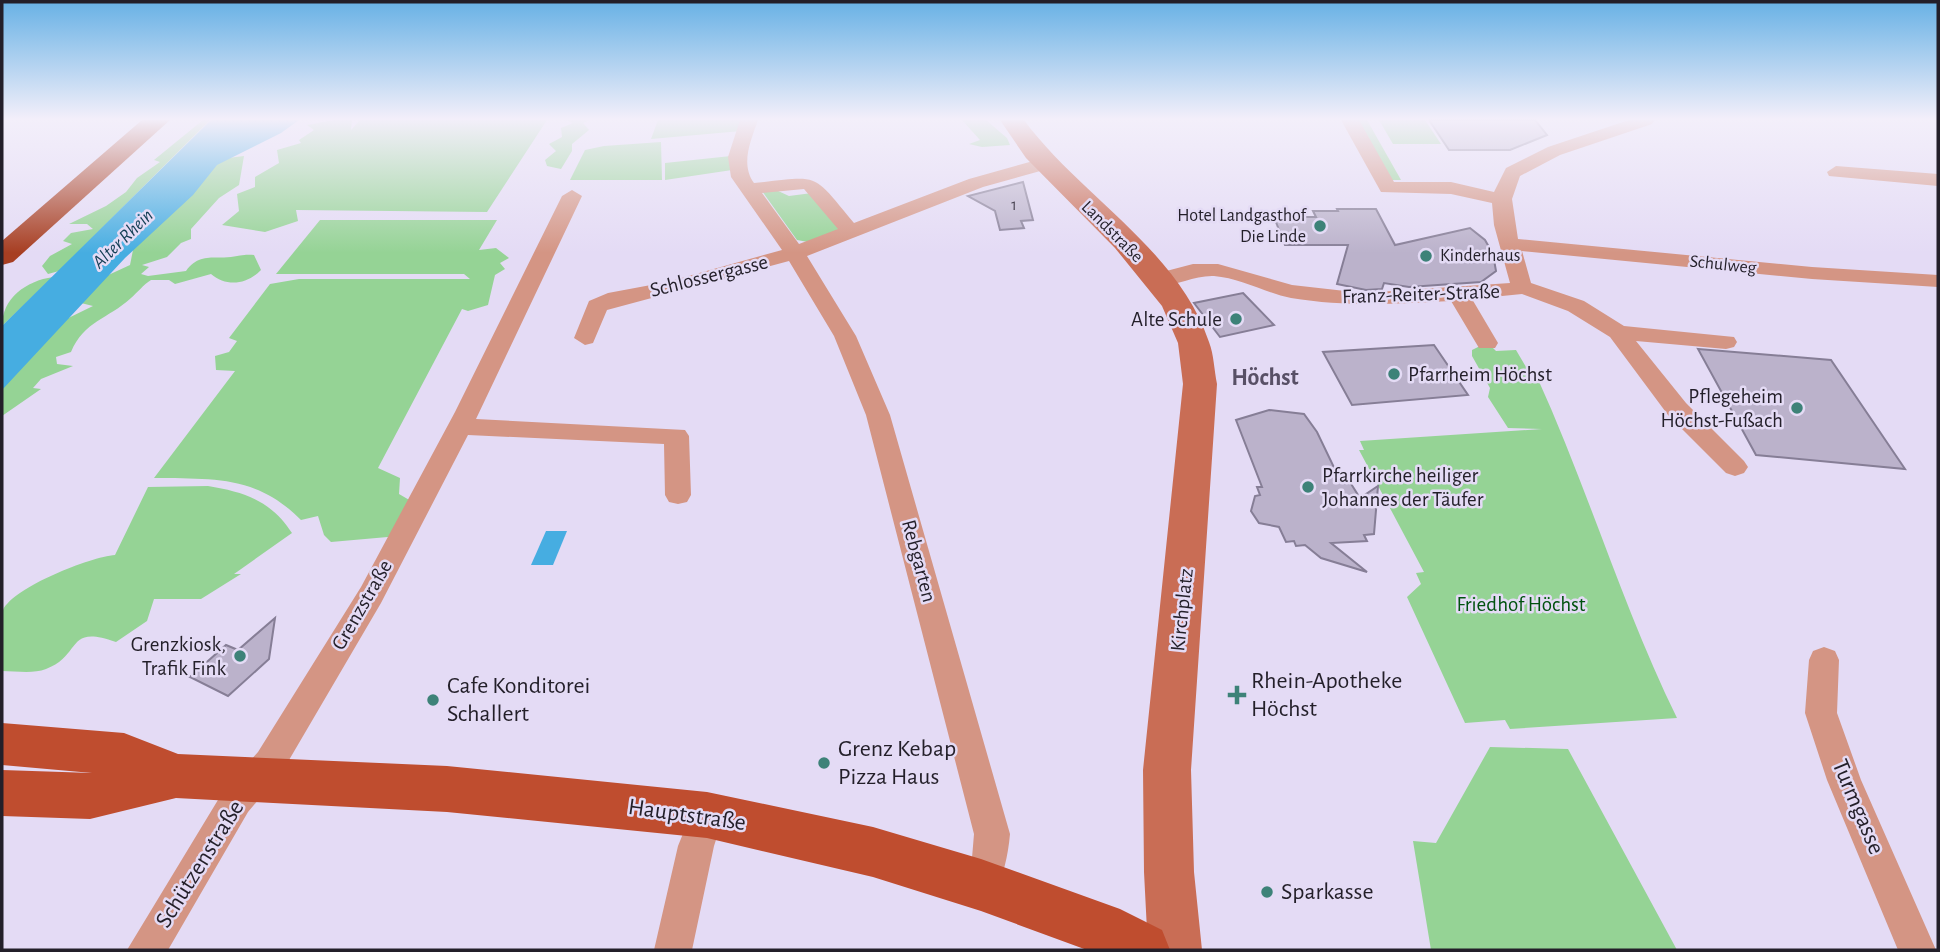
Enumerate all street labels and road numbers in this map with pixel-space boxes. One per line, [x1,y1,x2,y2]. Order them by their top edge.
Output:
street label: Landstraße [1078,198,1146,266]
street label: Schlossergasse [648,251,770,301]
street label: Schulweg [1689,253,1757,277]
street label: Franz-Reiter-Straße [1342,281,1500,307]
street label: Rebgarten [898,517,940,605]
street label: Grenzstraße [328,556,396,654]
street label: Kirchplatz [1167,567,1197,653]
street label: Turmgasse [1827,756,1889,858]
street label: Hauptstraße [627,795,747,835]
street label: Schützenstraße [151,796,249,932]

